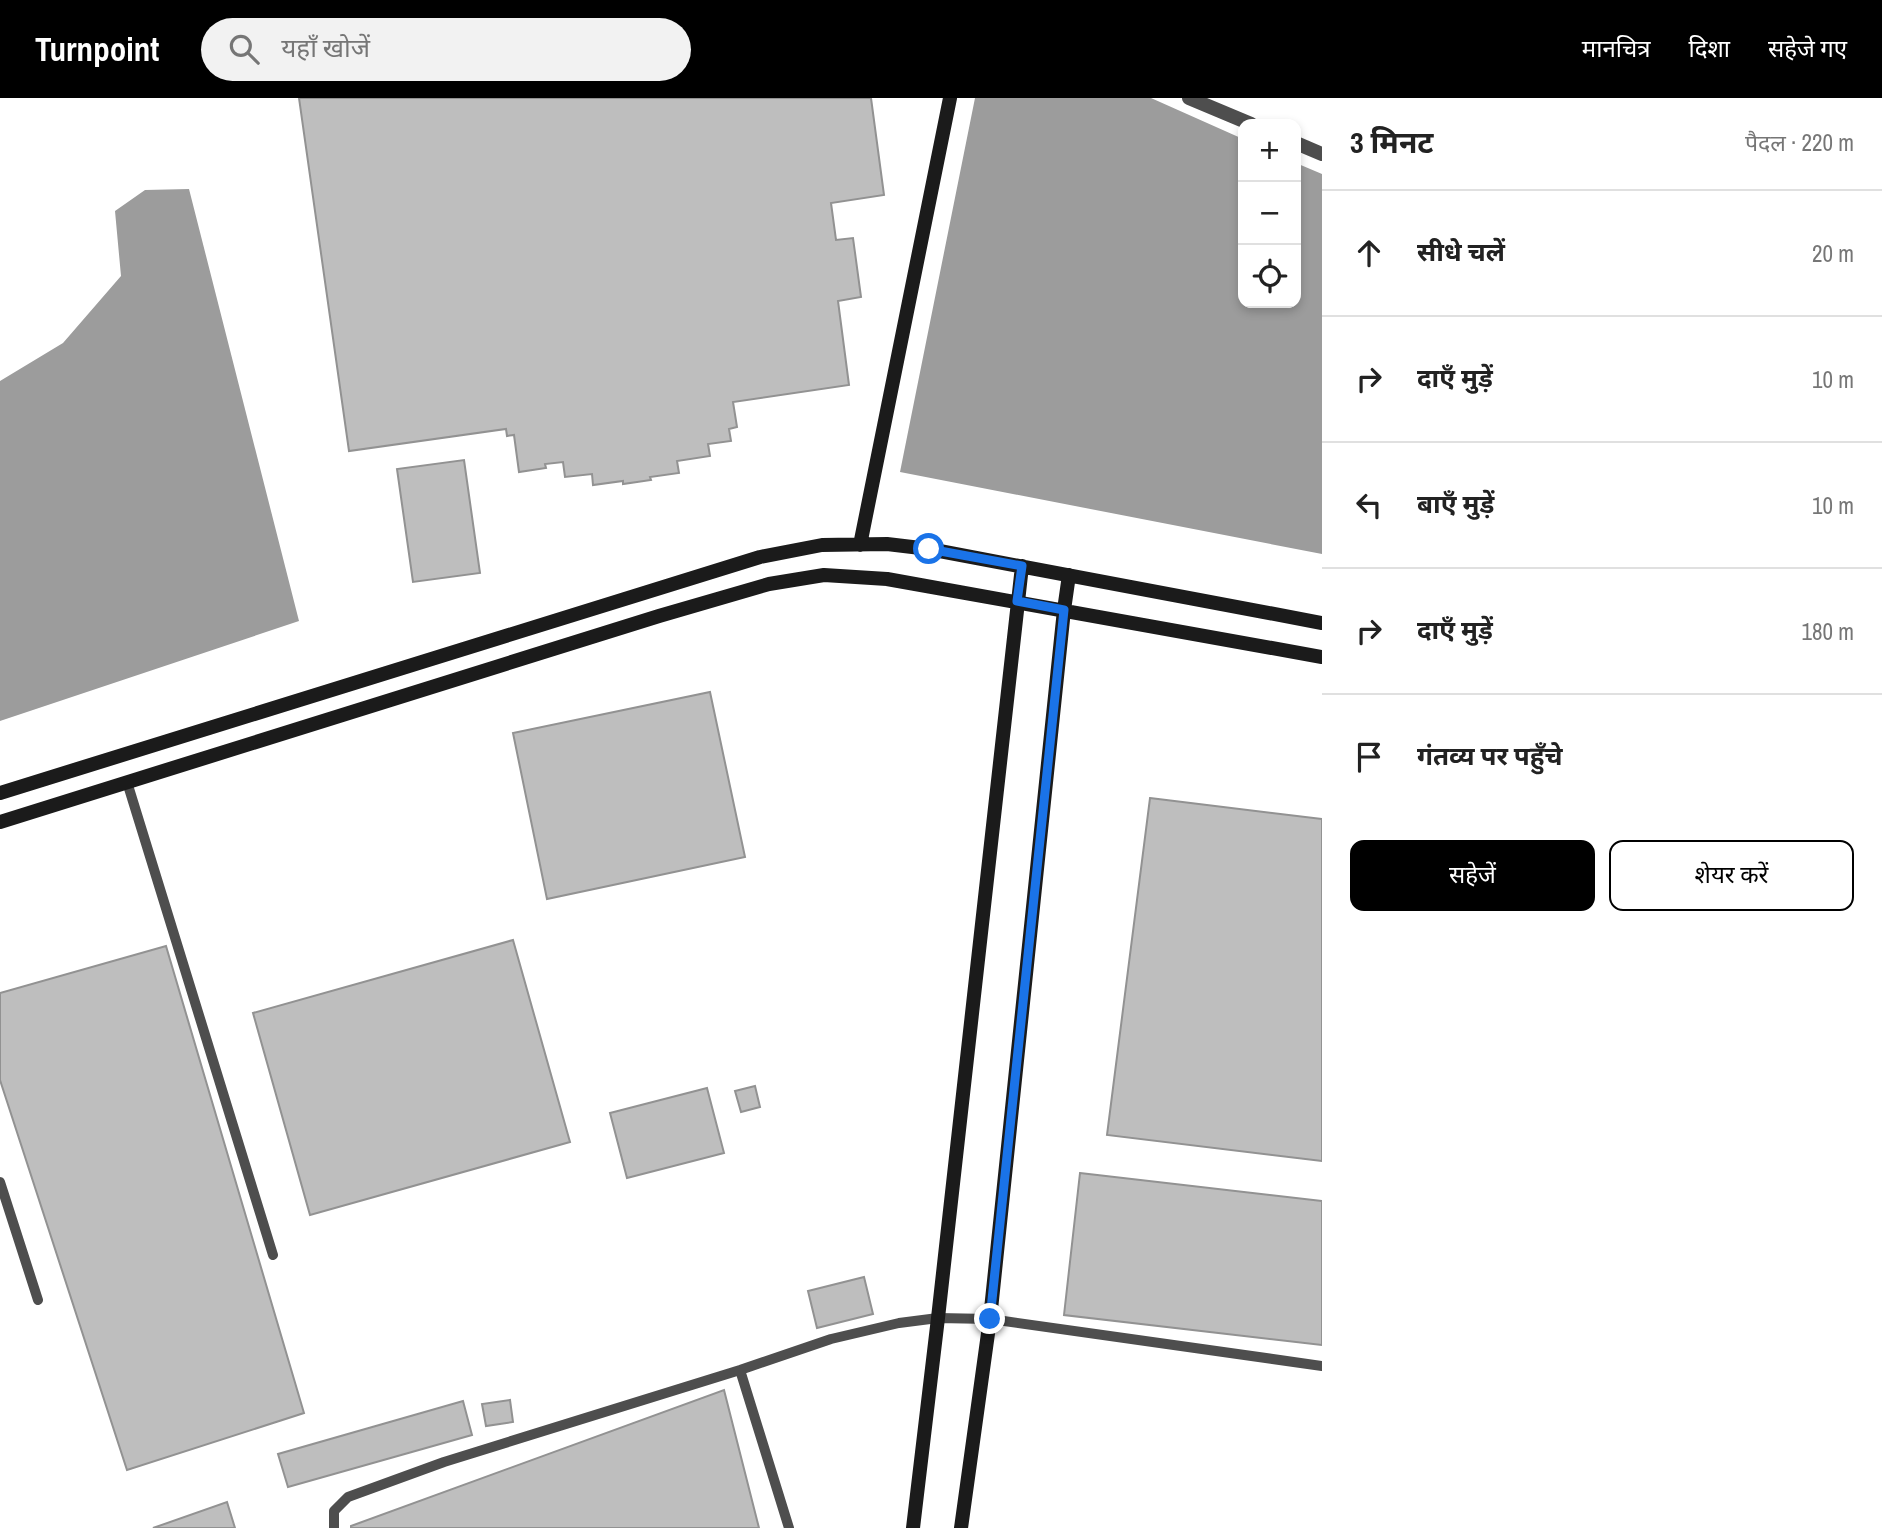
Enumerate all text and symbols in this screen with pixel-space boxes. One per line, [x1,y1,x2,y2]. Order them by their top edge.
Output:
search box [201,18,691,81]
text: Turnpoint [35,27,159,71]
icon: search [225,30,263,68]
text: यहाँ खोजें [281,30,370,65]
text: मानचित्र [1582,32,1650,64]
text: दिशा [1688,32,1730,64]
text: सहेजे गए [1768,32,1847,64]
map controls [1238,119,1301,308]
button: + [1238,119,1301,182]
text: 3 मिनट [1350,122,1434,162]
text: पैदल · 220 m [1745,127,1854,158]
button: − [1238,182,1301,245]
icon: ahead [1350,234,1388,272]
text: सीधे चलें [1417,234,1505,269]
text: 20 m [1812,238,1854,269]
button: locate [1238,245,1301,308]
icon: right [1350,360,1388,398]
text: दाएँ मुड़ें [1417,360,1493,395]
text: 10 m [1812,364,1854,395]
icon: left [1350,486,1388,524]
text: बाएँ मुड़ें [1417,486,1494,521]
text: 10 m [1812,490,1854,521]
route start [913,533,944,564]
icon: right [1350,612,1388,650]
text: दाएँ मुड़ें [1417,612,1493,647]
text: 180 m [1802,616,1854,647]
icon: arrive [1350,738,1388,776]
text: गंतव्य पर पहुँचे [1417,738,1563,773]
button: सहेजें [1350,840,1595,911]
button: शेयर करें [1609,840,1854,911]
route end [974,1303,1005,1334]

